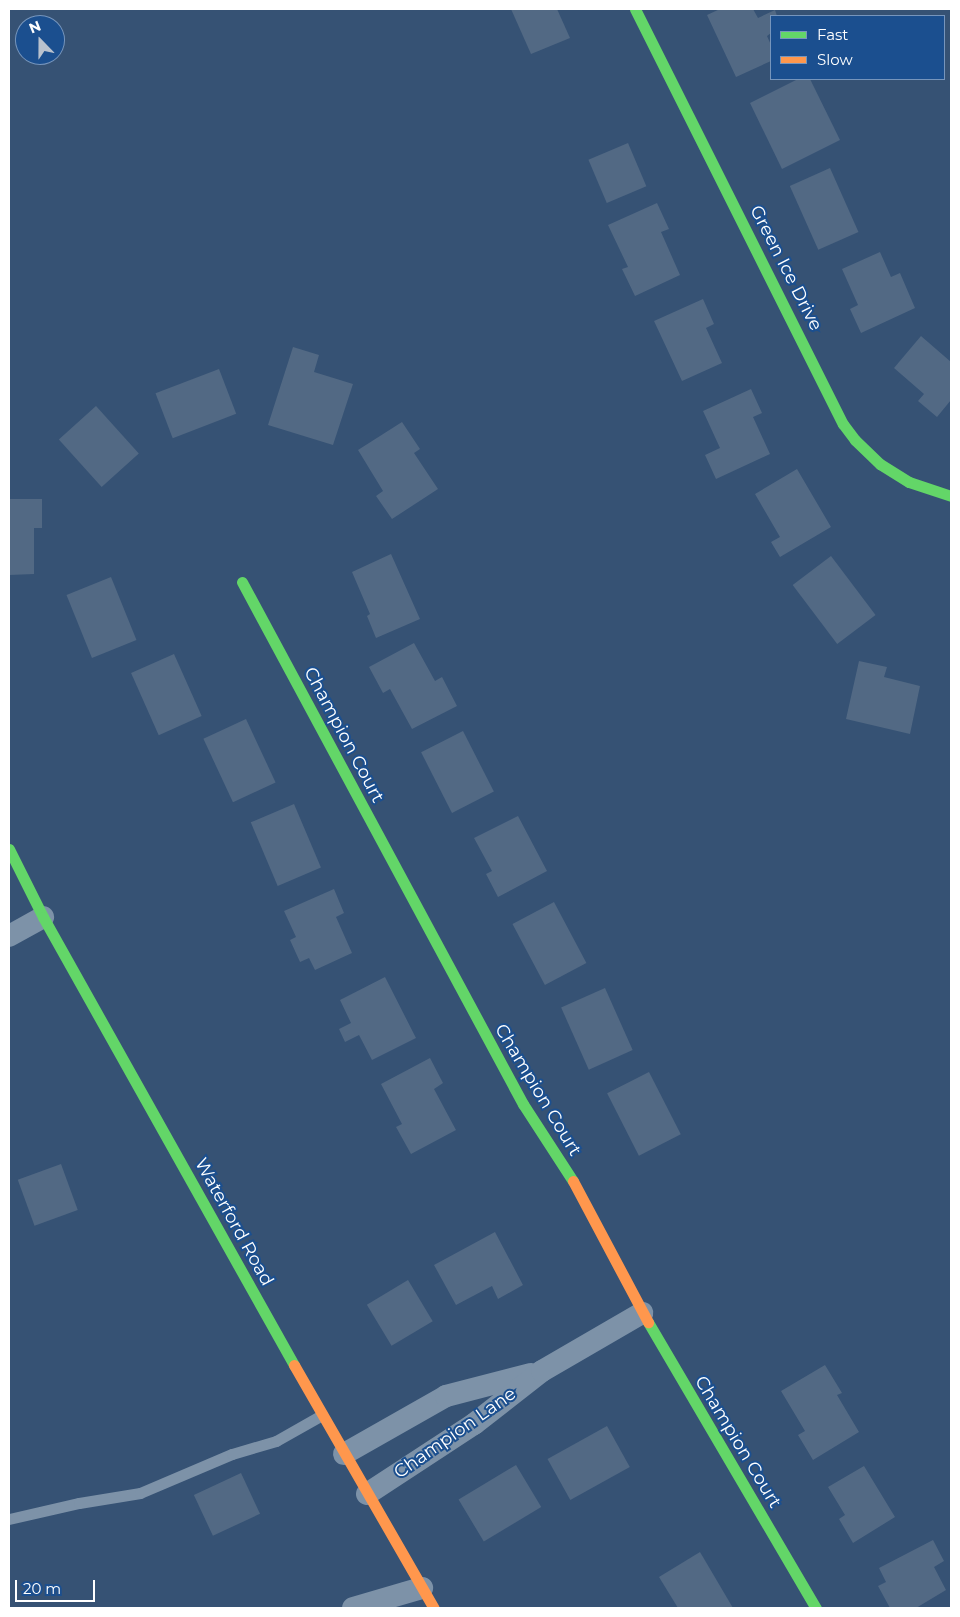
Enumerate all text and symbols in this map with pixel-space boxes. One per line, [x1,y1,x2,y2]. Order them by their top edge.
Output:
north arrow [15,15,65,65]
legend [770,15,945,80]
text: N [26,17,43,37]
text: Fast [817,25,848,44]
text: Slow [817,50,853,69]
street label: Green Ice Drive [745,202,827,334]
street label: Champion Court [299,664,389,806]
street label: Champion Court [490,1020,586,1160]
street label: Waterford Road [190,1154,278,1290]
street label: Champion Court [690,1372,786,1512]
street label: Champion Lane [390,1383,520,1483]
scale bar [18,1570,98,1602]
text: 20 m [23,1579,61,1598]

